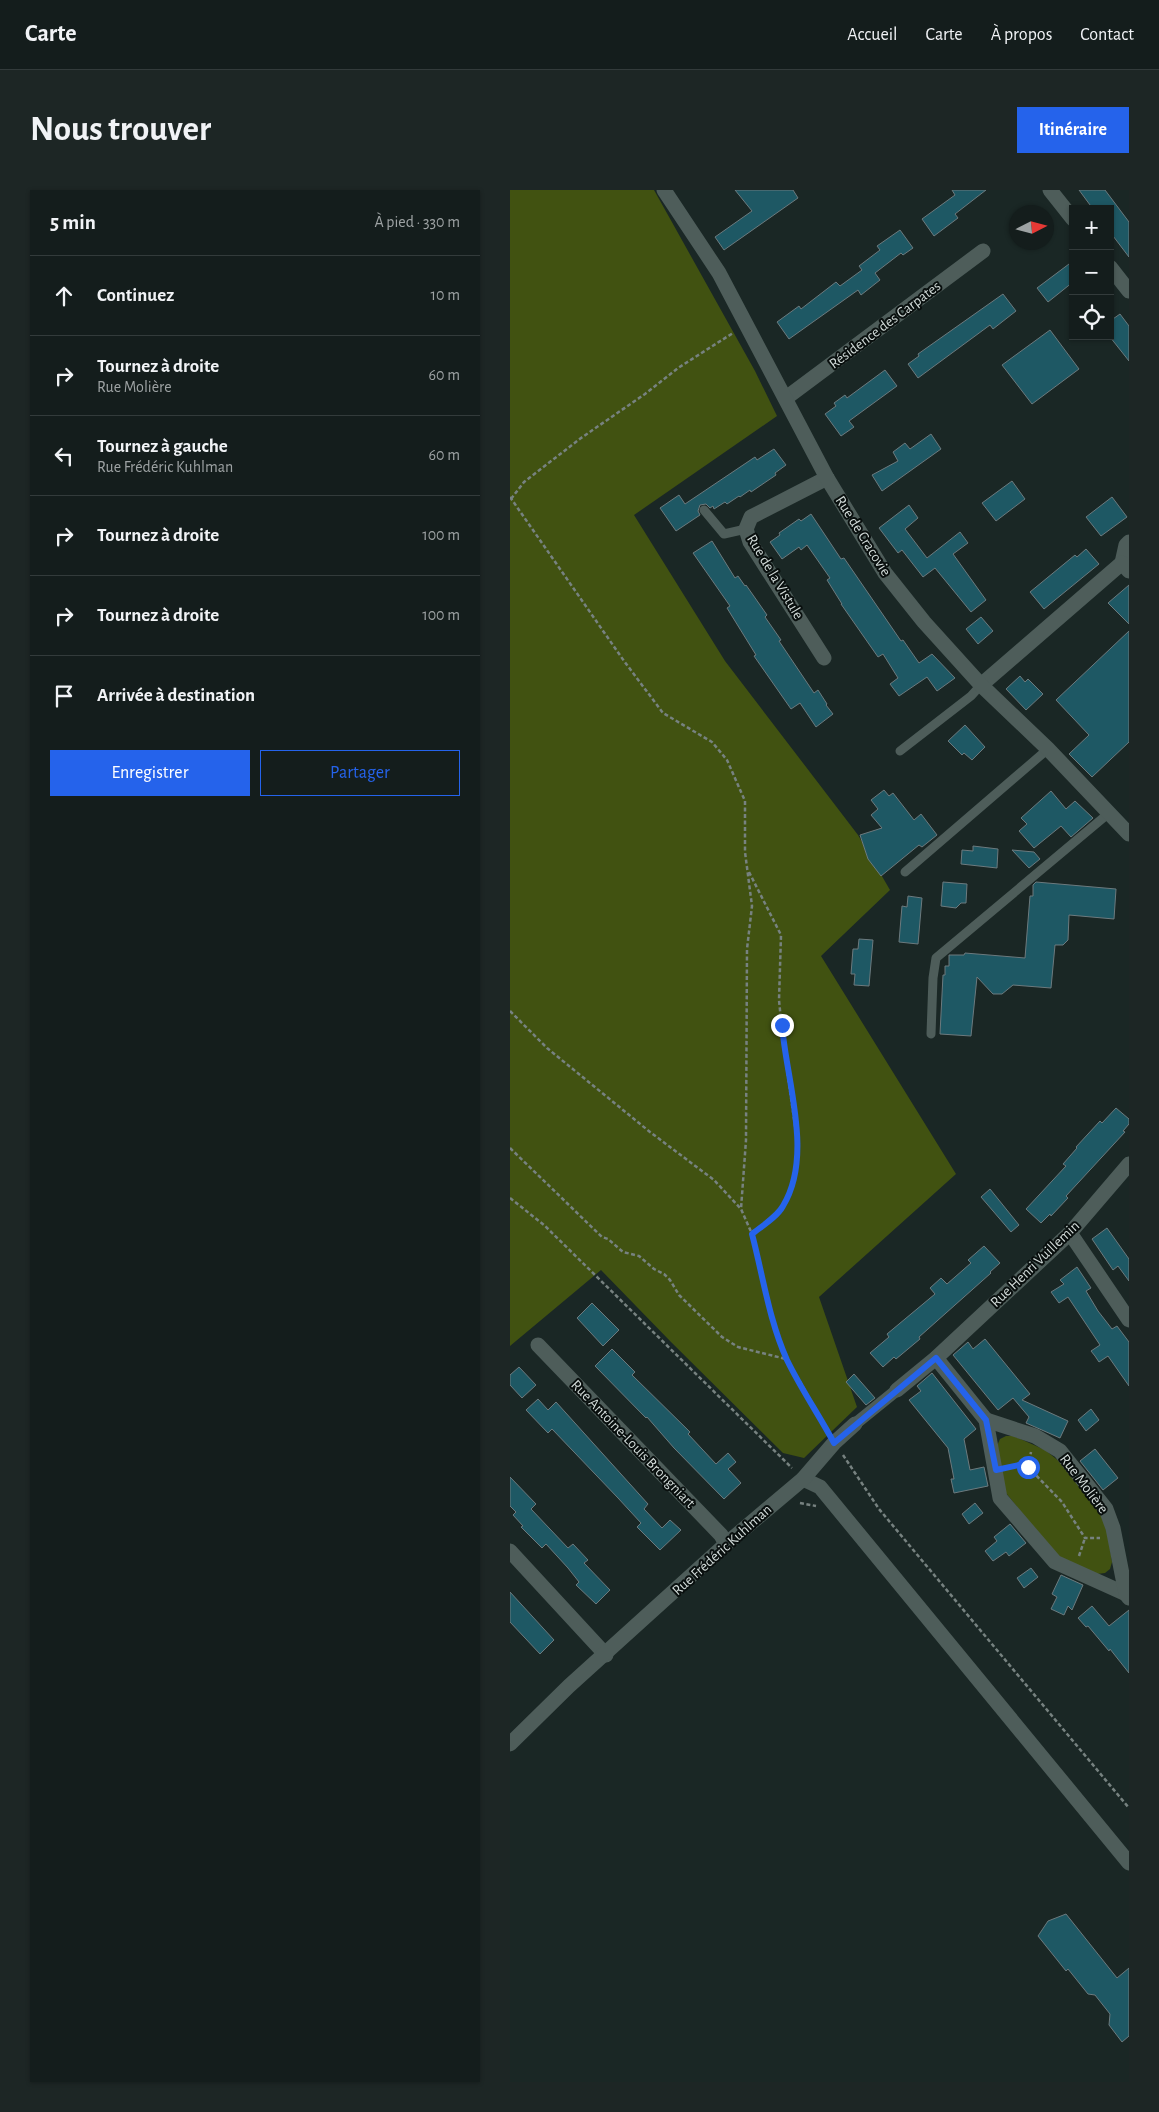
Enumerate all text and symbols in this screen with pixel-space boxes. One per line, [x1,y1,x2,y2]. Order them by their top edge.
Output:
text: Carte [25,22,77,46]
text: Accueil [847,26,898,44]
text: Carte [926,26,963,44]
text: À propos [991,26,1052,44]
text: Contact [1080,26,1134,44]
button: Itinéraire [1017,107,1129,153]
text: Nous trouver [30,112,211,147]
north arrow [1009,205,1054,250]
map controls [1069,205,1114,340]
button: + [1069,205,1114,250]
text: 5 min [50,212,96,233]
text: À pied · 330 m [374,214,460,230]
button: − [1069,250,1114,295]
street label: Résidence des Carpates [826,278,944,372]
icon: ahead [50,282,78,310]
text: Continuez [97,286,174,305]
text: 10 m [431,287,460,303]
button: locate [1069,295,1114,340]
text: Tournez à droite [97,357,219,376]
icon: right [50,362,78,390]
text: 60 m [429,367,460,383]
text: Rue Molière [97,379,172,395]
text: Tournez à gauche [97,437,228,456]
icon: left [50,442,78,470]
text: 60 m [429,447,460,463]
text: Rue Frédéric Kuhlman [97,459,233,475]
street label: Rue de Cracovie [832,493,894,579]
icon: right [50,522,78,550]
text: Tournez à droite [97,526,219,545]
text: 100 m [422,527,460,543]
street label: Rue de la Vistule [744,532,806,622]
icon: right [50,602,78,630]
text: Tournez à droite [97,606,219,625]
text: 100 m [422,607,460,623]
icon: arrive [50,682,78,710]
text: Arrivée à destination [97,686,255,705]
button: Enregistrer [50,750,250,796]
button: Partager [260,750,460,796]
route end [771,1014,794,1037]
street label: Rue Henri Vuillemin [988,1218,1082,1310]
street label: Rue Antoine-Louis Brongniart [568,1377,698,1511]
street label: Rue Molière [1057,1452,1111,1517]
route start [1017,1456,1040,1479]
street label: Rue Frédéric Kuhlman [669,1502,775,1598]

